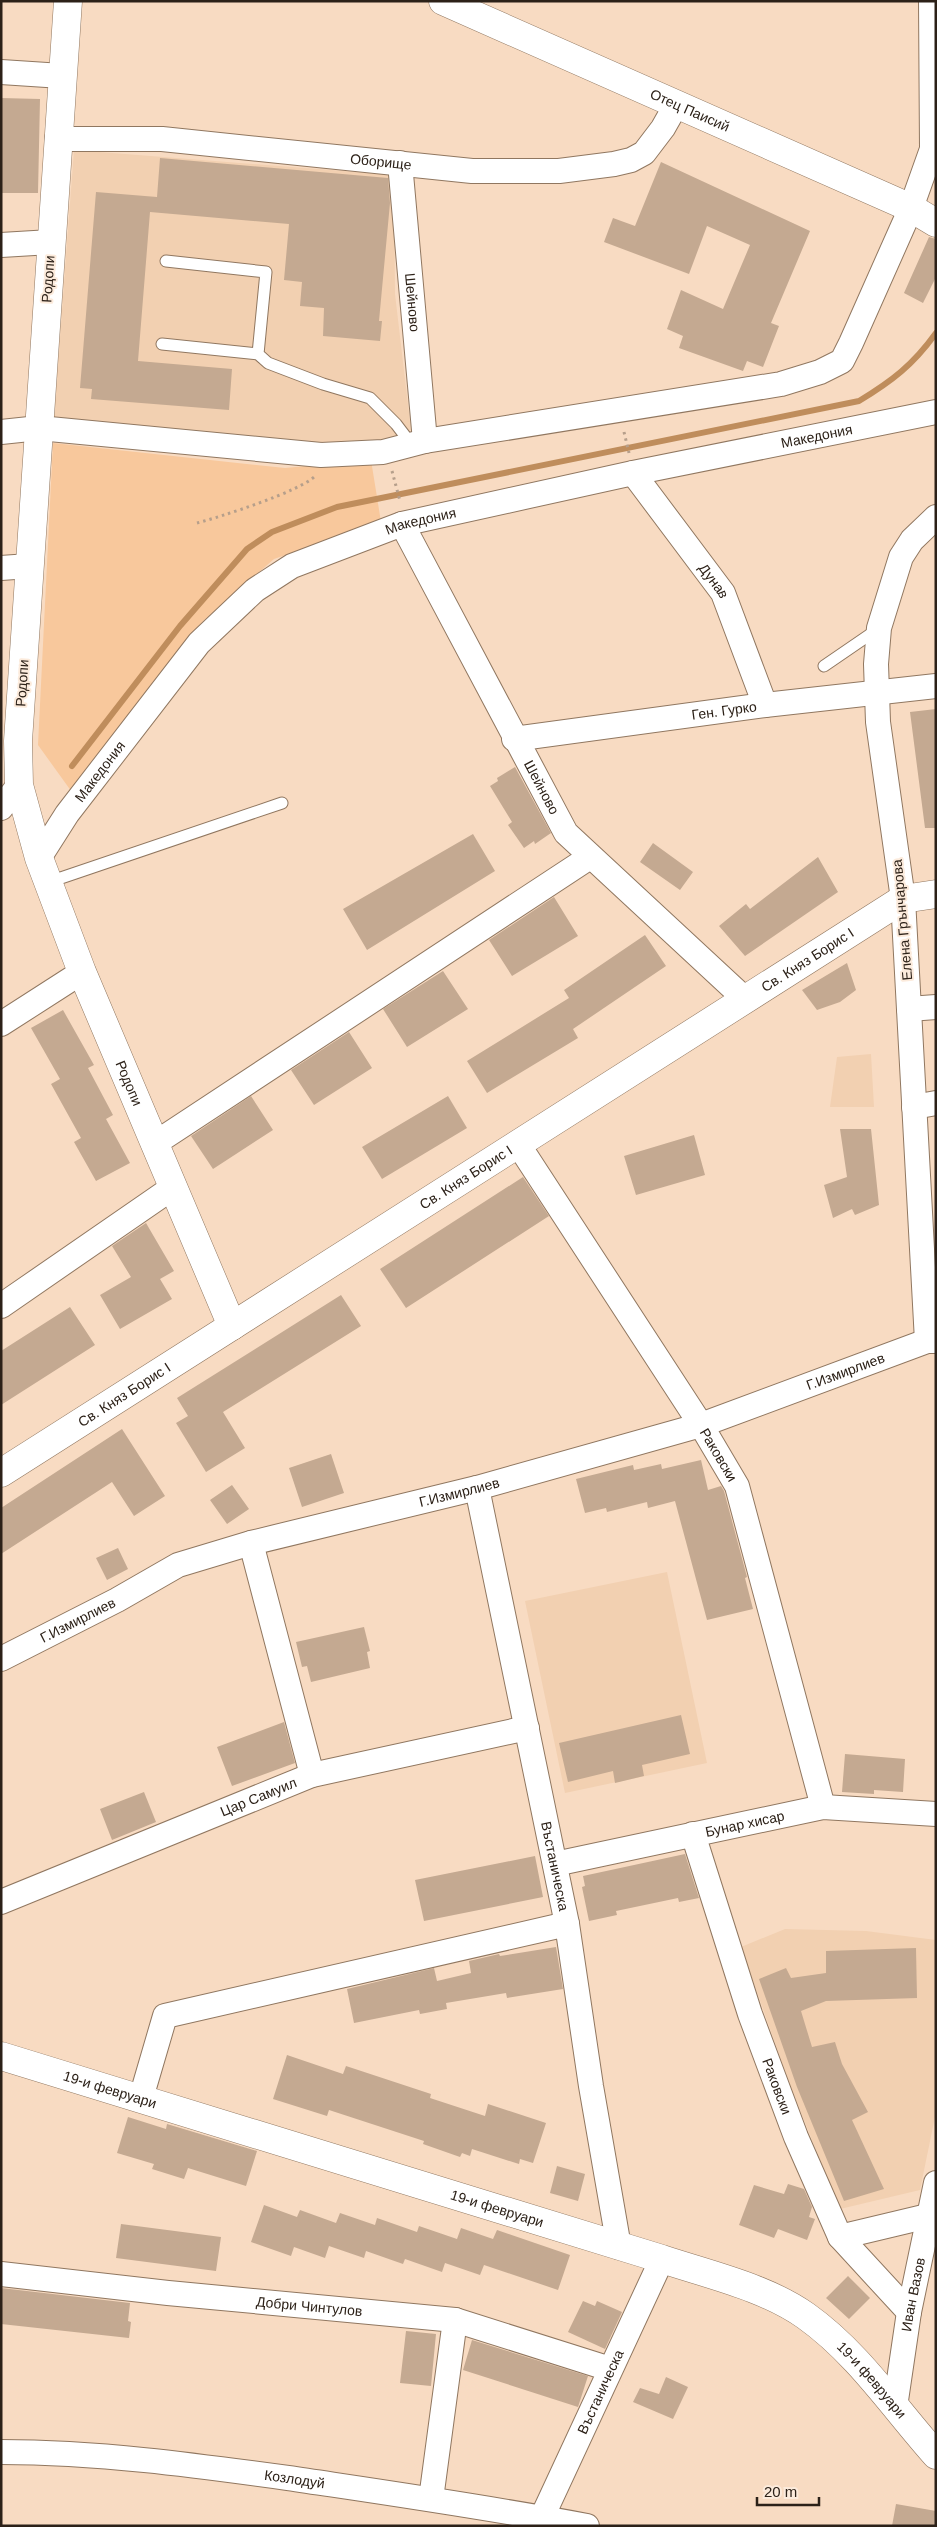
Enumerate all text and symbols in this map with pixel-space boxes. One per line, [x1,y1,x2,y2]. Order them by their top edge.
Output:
street label: Отец Паисий [648,86,732,135]
street label: Оборище [349,150,412,173]
street label: Родопи [38,255,58,303]
street label: Шейново [402,272,423,333]
street label: Македония [779,421,854,451]
street label: Македония [383,504,458,538]
street label: Дунав [696,560,732,600]
street label: Родопи [12,659,32,707]
street label: Ген. Гурко [691,698,758,723]
street label: Македония [71,738,128,805]
street label: Шейново [521,757,563,817]
street label: Елена Грънчарова [889,859,915,981]
street label: Св. Княз Борис I [758,924,857,995]
street label: Родопи [112,1058,146,1108]
street label: Св. Княз Борис I [417,1142,515,1213]
street label: Г.Измирлиев [804,1350,887,1393]
street label: Св. Княз Борис I [75,1359,173,1430]
street label: Раковски [697,1425,741,1484]
street label: Г.Измирлиев [417,1474,501,1510]
street label: Г.Измирлиев [37,1594,118,1646]
street label: Цар Самуил [218,1774,299,1820]
street label: Бунар хисар [704,1807,786,1840]
street label: Въстаническа [538,1820,572,1912]
street label: Раковски [759,2056,795,2117]
street label: 19-и февруари [61,2068,159,2111]
street label: 19-и февруари [449,2187,546,2230]
street label: Иван Вазов [898,2256,928,2333]
street label: Добри Чинтулов [255,2293,363,2319]
street label: 19-и февруари [834,2338,910,2421]
street label: Въстаническа [574,2347,627,2436]
street label: Козлодуй [263,2467,326,2491]
scale bar [757,2474,820,2506]
text: 20 m [764,2483,797,2500]

